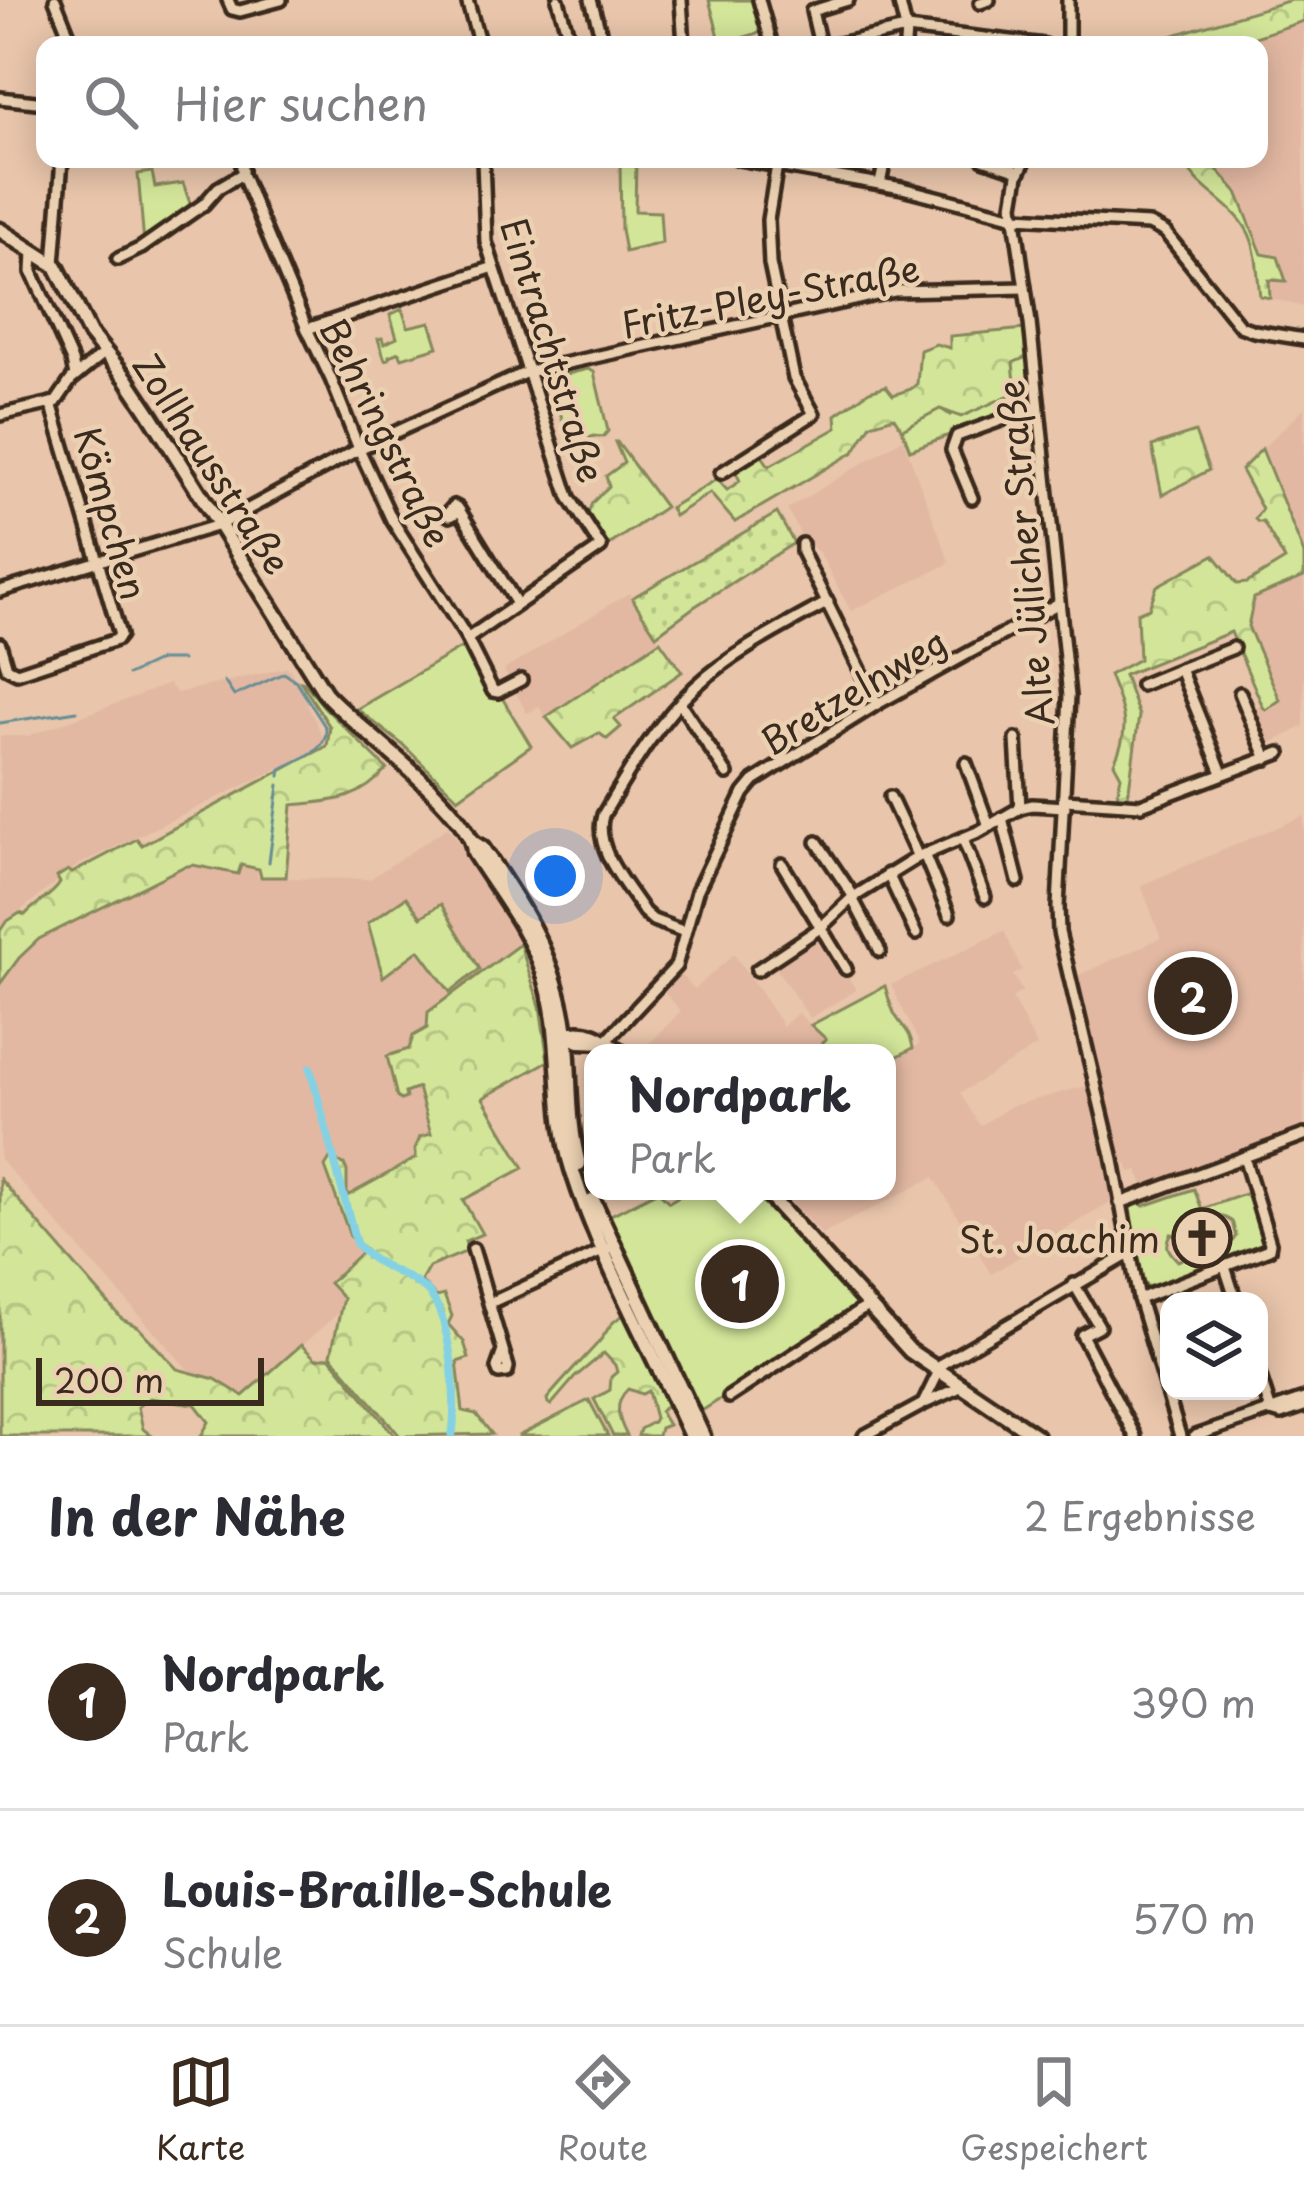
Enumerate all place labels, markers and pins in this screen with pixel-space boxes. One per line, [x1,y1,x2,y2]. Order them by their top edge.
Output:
pin: 2 [1154,951,1232,1041]
church icon: St. Joachim [1171,1207,1233,1269]
place label: St. Joachim [959,1211,1160,1265]
pin: 1 [701,1239,779,1329]

